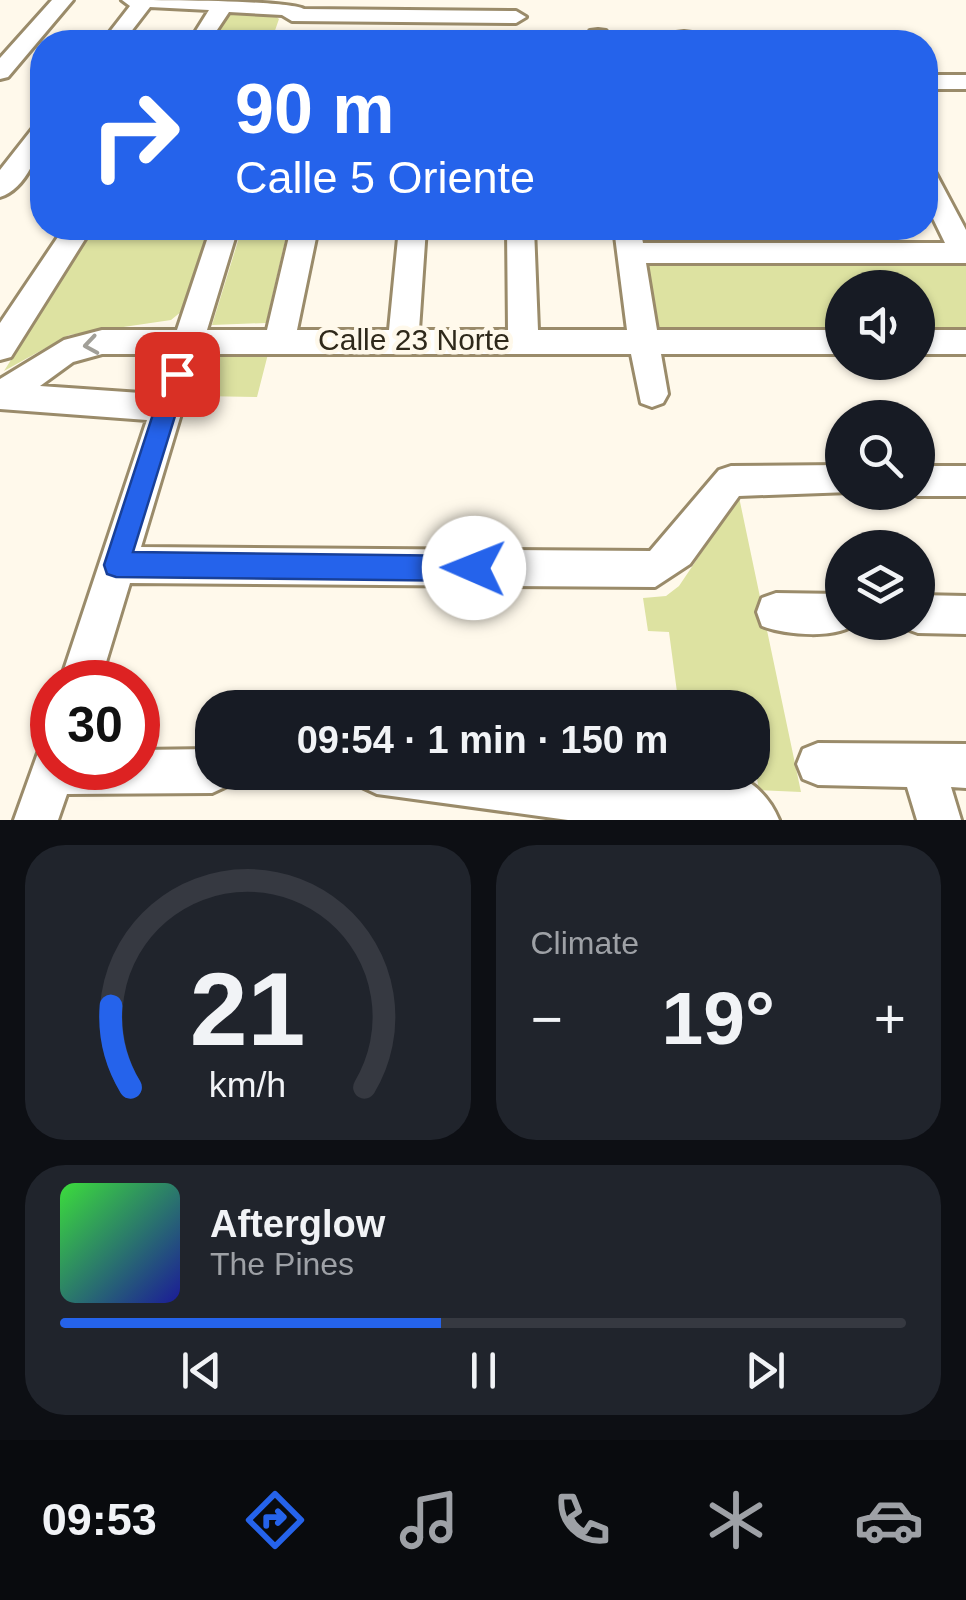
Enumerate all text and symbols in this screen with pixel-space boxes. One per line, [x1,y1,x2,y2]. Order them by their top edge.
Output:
icon: right [70,70,200,200]
text: 90 m [235,70,395,148]
text: Calle 5 Oriente [235,152,535,203]
map controls [825,270,935,640]
button: sound [825,270,935,380]
street label: Calle 23 Norte [318,323,510,356]
pin [135,332,220,417]
one-way arrow [83,333,99,354]
icon: arrive [150,347,205,402]
button: search [825,400,935,510]
position arrow [422,516,526,620]
button: layers [825,530,935,640]
speed limit sign: 30 [30,660,160,790]
text: 09:54 · 1 min · 150 m [297,719,668,761]
text: Climate [531,925,639,961]
text: 21 [190,951,306,1067]
text: 19° [662,976,775,1060]
text: − [531,988,563,1050]
text: + [874,988,906,1050]
text: km/h [209,1065,286,1105]
text: Afterglow [210,1203,385,1245]
text: The Pines [210,1246,354,1282]
icon: previous [174,1343,229,1398]
icon: pause [456,1343,511,1398]
icon: next [738,1343,793,1398]
icon: directions [240,1485,310,1555]
icon: music [394,1485,464,1555]
icon: phone [547,1485,617,1555]
icon: climate [701,1485,771,1555]
icon: car [854,1485,924,1555]
text: 09:53 [42,1494,157,1545]

